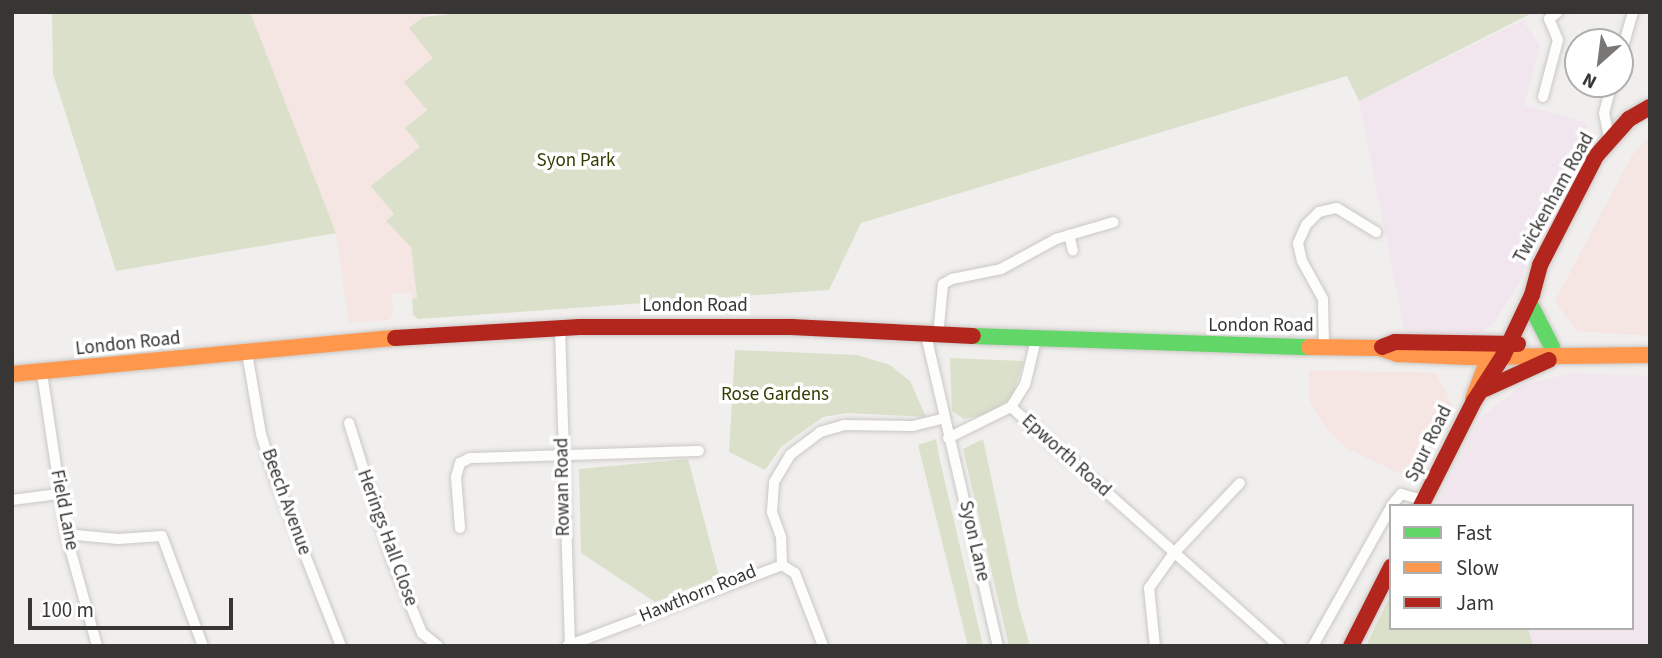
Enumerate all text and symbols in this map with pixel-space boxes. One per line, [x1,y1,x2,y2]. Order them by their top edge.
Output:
north arrow [1564,28,1634,98]
text: N [1578,65,1602,95]
street label: Twickenham Road [1509,129,1599,267]
park label: Syon Park [537,150,615,172]
street label: London Road [642,295,748,317]
street label: London Road [1208,315,1314,337]
street label: London Road [74,327,182,361]
park label: Rose Gardens [721,384,829,406]
street label: Spur Road [1401,402,1457,486]
street label: Epworth Road [1017,410,1115,502]
street label: Rowan Road [551,437,575,537]
street label: Beech Avenue [256,446,316,558]
street label: Herings Hall Close [352,467,422,609]
street label: Field Lane [45,468,83,552]
street label: Syon Lane [954,498,994,584]
legend [1389,504,1634,630]
text: Fast [1456,518,1492,548]
text: Slow [1456,553,1499,583]
street label: Hawthorn Road [636,560,760,628]
scale bar [32,584,236,628]
text: Jam [1456,588,1494,618]
text: 100 m [41,595,94,625]

